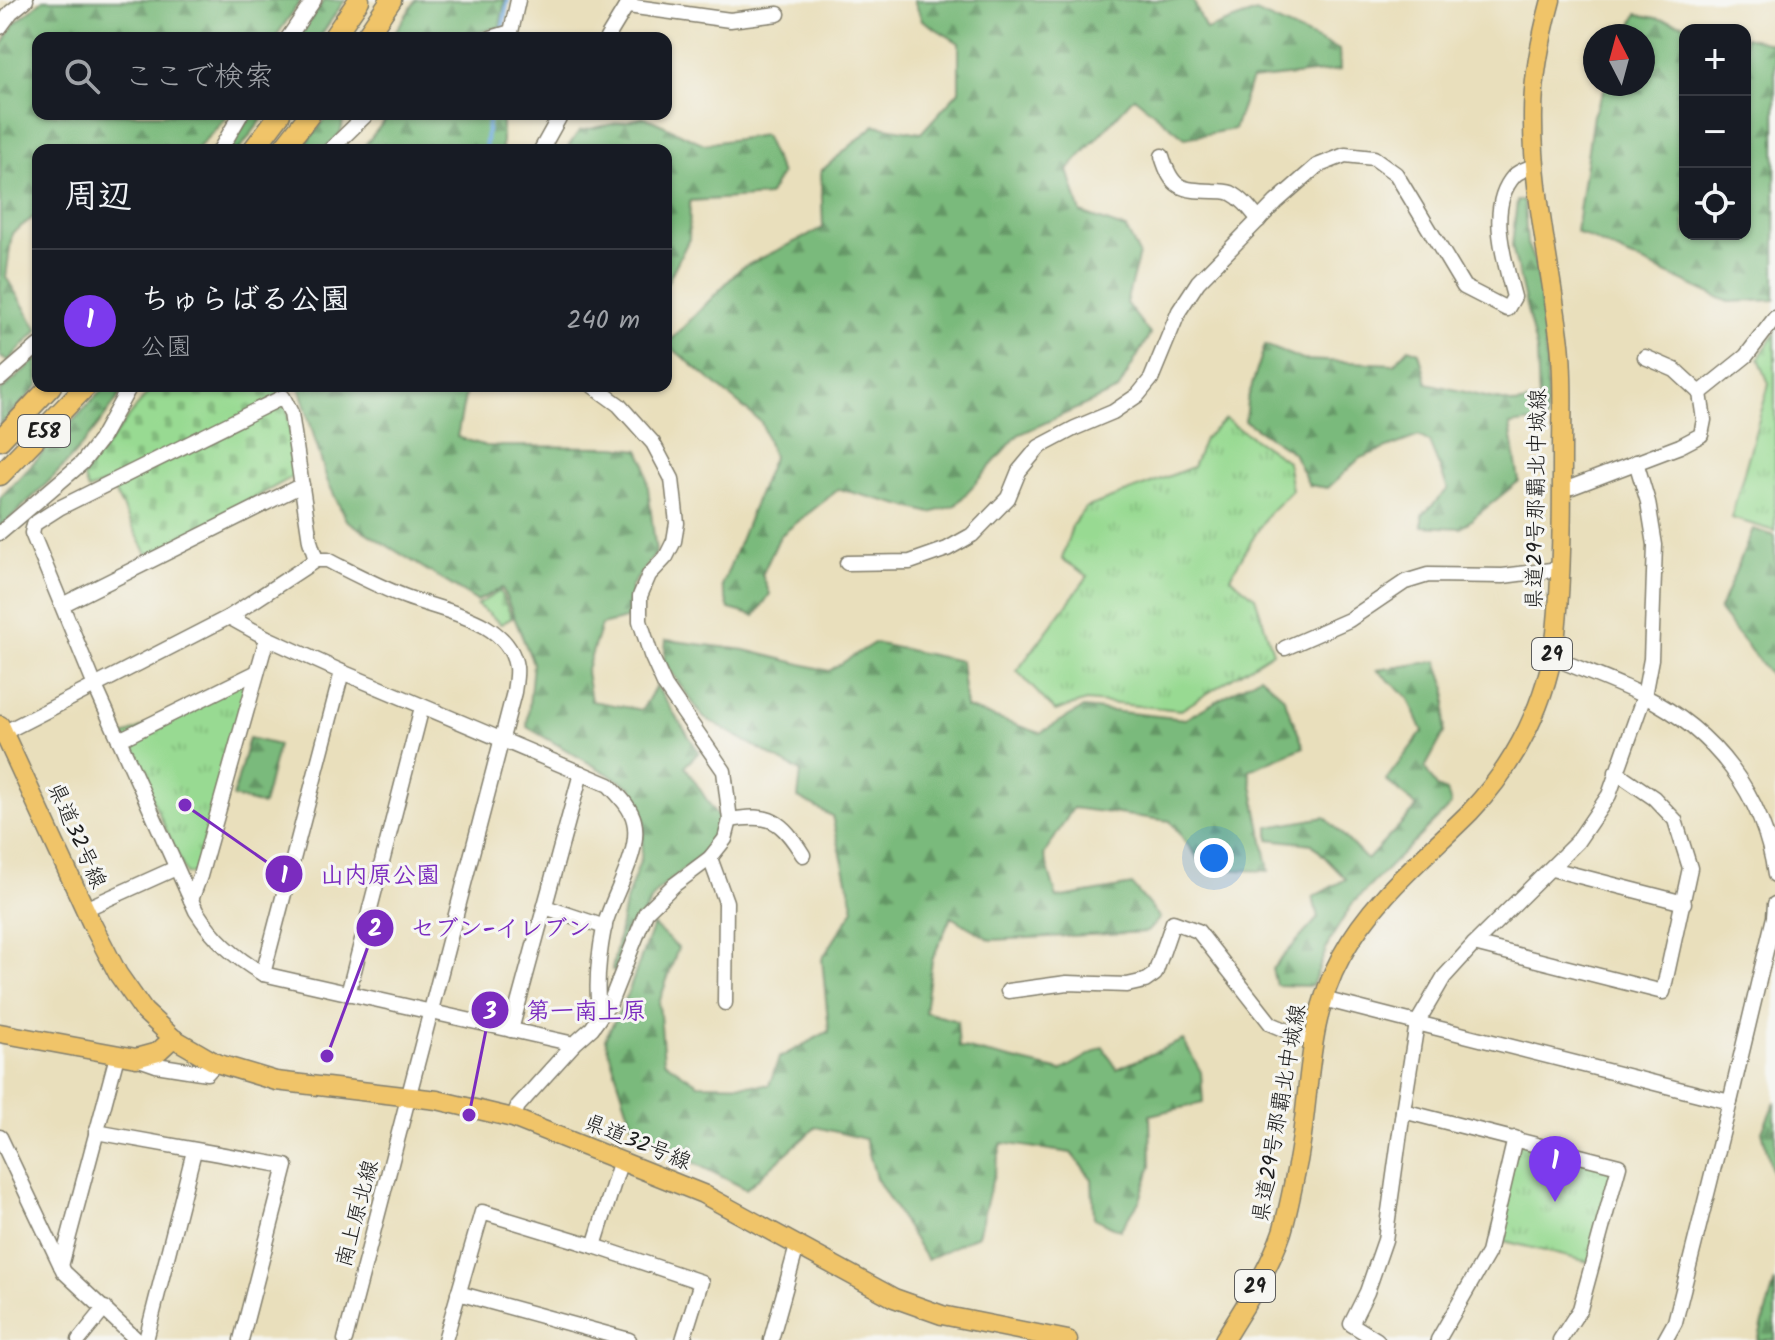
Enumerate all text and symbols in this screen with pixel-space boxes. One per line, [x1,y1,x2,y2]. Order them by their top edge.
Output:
north arrow [1583,24,1655,96]
map controls [1679,24,1751,240]
button: + [1679,24,1751,96]
search box [32,32,672,120]
icon: search [60,54,104,98]
text: ここで検索 [124,54,274,102]
button: − [1679,96,1751,168]
button: locate [1679,168,1751,240]
text: 周辺 [64,171,132,225]
text: ちゅらばる公園 [140,277,350,325]
text: 1 [86,300,94,342]
text: 240 m [566,300,640,342]
text: 公園 [140,327,192,369]
street label: 県道29号那覇北中城線 [1518,388,1557,610]
road number: E58 [18,415,70,447]
road number: 29 [1532,638,1572,670]
street label: 県道32号線 [37,777,115,895]
your location [1194,838,1234,878]
callout: 山内原公園 [264,850,456,898]
text: 1 [280,857,288,896]
text: 山内原公園 [320,857,440,896]
callout: セブン-イレブン [355,904,608,952]
text: 2 [368,910,382,949]
text: セブン-イレブン [411,910,591,949]
callout: 第一南上原 [470,986,662,1034]
text: 3 [482,993,497,1032]
text: 第一南上原 [526,993,646,1032]
street label: 県道29号那覇北中城線 [1244,1001,1317,1226]
street label: 県道32号線 [578,1106,696,1181]
pin: 1 [1529,1136,1581,1202]
street label: 南上原北線 [327,1156,390,1271]
road number: 29 [1235,1270,1275,1302]

